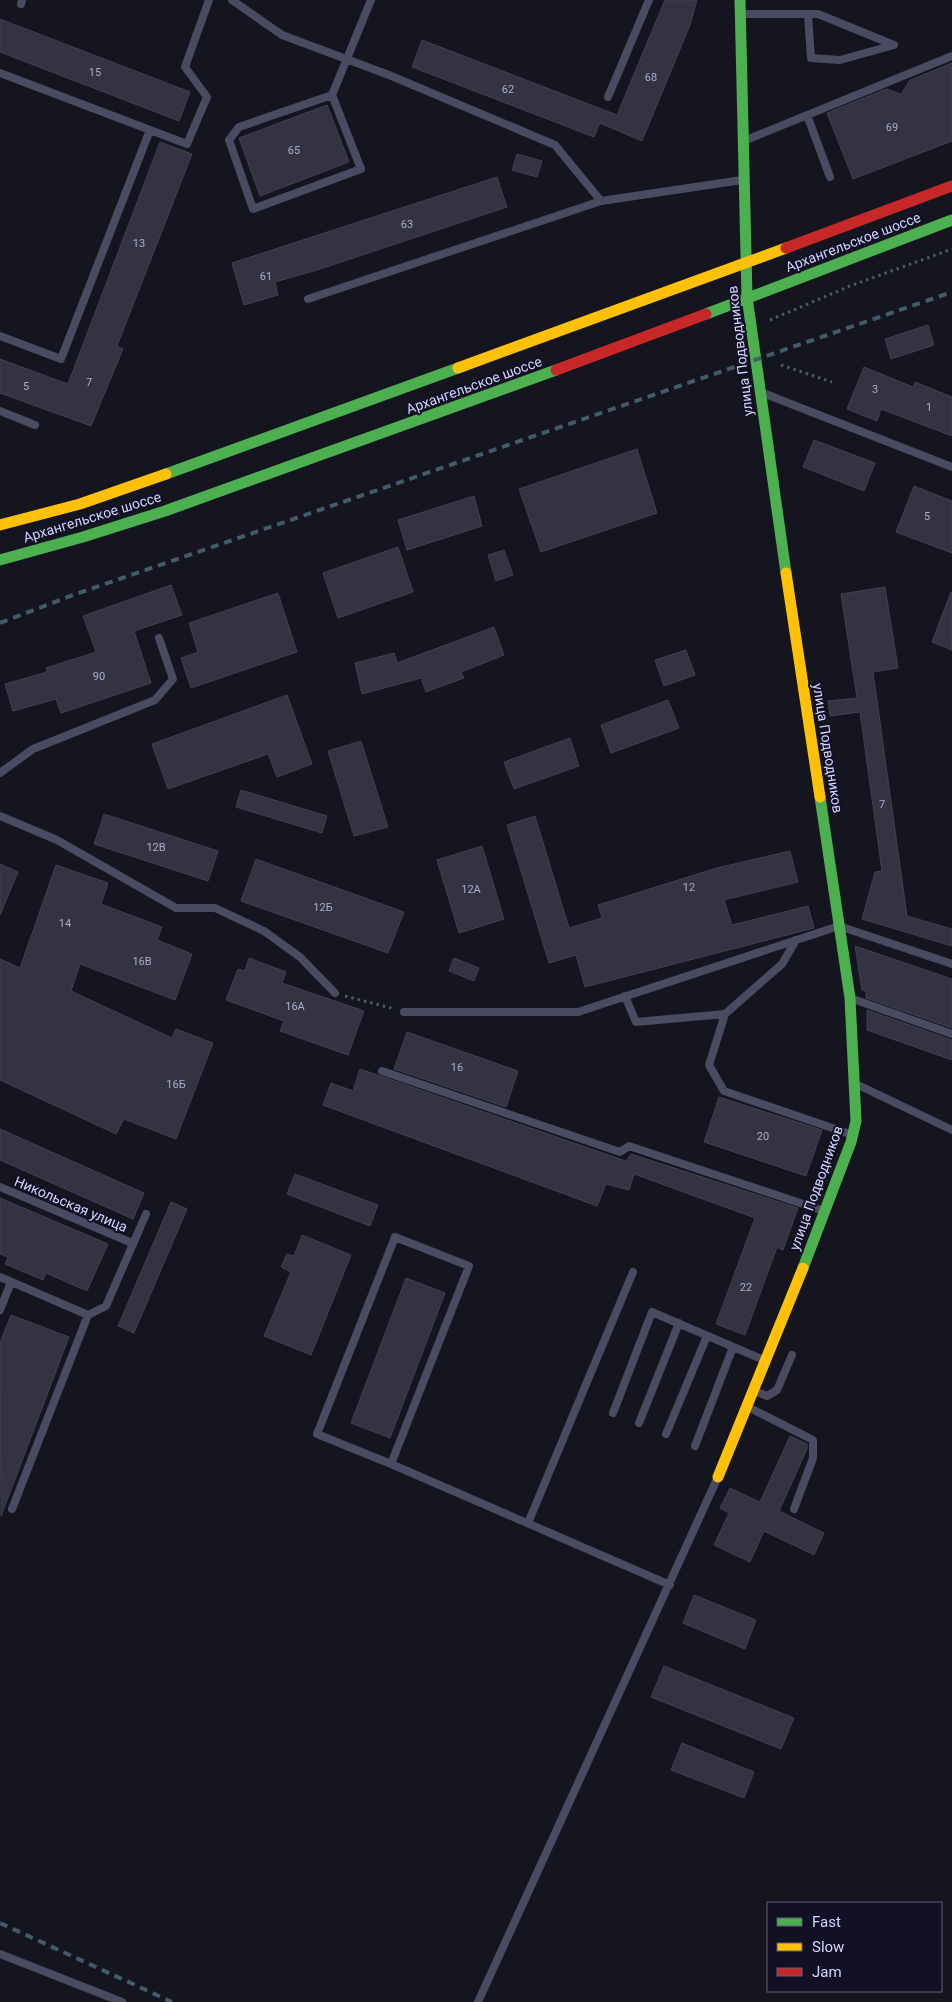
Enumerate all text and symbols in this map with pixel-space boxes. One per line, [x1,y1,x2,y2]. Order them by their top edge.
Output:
house number: 15 [89,66,101,79]
house number: 68 [645,71,657,84]
house number: 62 [502,83,514,96]
house number: 69 [886,121,898,134]
house number: 65 [288,144,300,157]
street label: Архангельское шоссе [783,209,923,275]
house number: 63 [401,218,413,231]
house number: 13 [133,237,145,250]
house number: 61 [260,270,272,283]
street label: улица Подводников [724,285,756,417]
street label: Архангельское шоссе [404,353,544,417]
house number: 7 [86,376,92,389]
house number: 5 [23,380,29,393]
house number: 3 [872,383,878,396]
house number: 1 [926,401,932,414]
street label: Архангельское шоссе [21,488,163,546]
house number: 5 [924,510,930,523]
house number: 90 [93,670,105,683]
street label: улица Подводников [810,682,846,814]
house number: 7 [879,798,885,811]
house number: 12В [146,841,166,854]
house number: 12 [683,881,695,894]
house number: 12А [461,883,482,896]
house number: 12Б [313,901,333,914]
house number: 14 [59,917,71,930]
house number: 16В [132,955,152,968]
house number: 16А [285,1000,306,1013]
house number: 16 [451,1061,463,1074]
house number: 16Б [166,1078,186,1091]
street label: улица Подводников [786,1124,846,1252]
house number: 20 [757,1130,769,1143]
street label: Никольская улица [12,1173,130,1235]
house number: 22 [740,1281,752,1294]
legend [767,1902,942,1992]
text: Fast [812,1913,841,1931]
text: Slow [812,1938,844,1956]
text: Jam [812,1963,842,1981]

